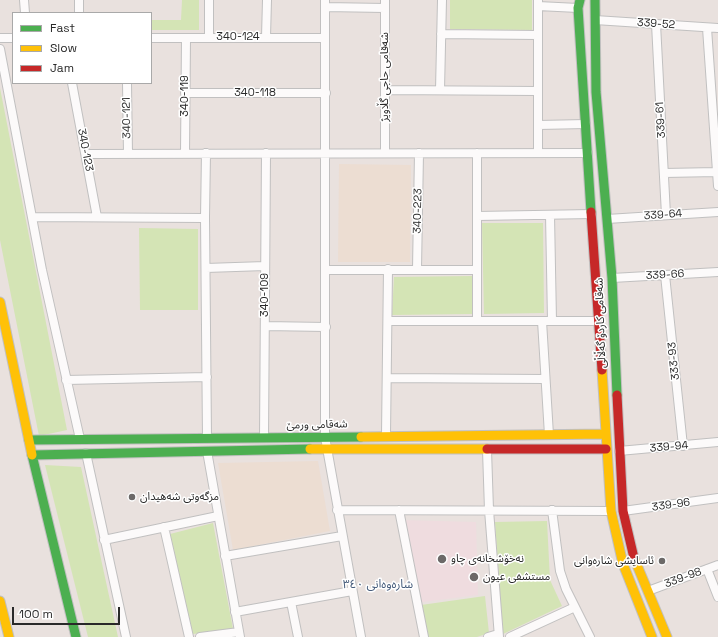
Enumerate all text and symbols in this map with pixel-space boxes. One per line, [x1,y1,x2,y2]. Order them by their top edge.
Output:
legend [12,12,152,84]
street label: 339-52 [637,16,675,32]
text: Fast [50,20,75,36]
street label: 340-124 [216,30,260,44]
street label: شەقامی حاجی گڵاویژ [378,32,392,122]
text: Slow [50,40,77,56]
text: Jam [50,60,74,76]
street label: 340-119 [178,75,192,117]
street label: 340-118 [234,86,276,100]
street label: 340-121 [120,97,134,139]
street label: 339-61 [653,102,669,138]
street label: 340-123 [74,127,96,173]
street label: 340-223 [411,188,425,234]
street label: 339-64 [643,207,683,223]
street label: 339-66 [645,267,685,283]
street label: 340-109 [258,273,272,317]
street label: شەقامی کاردۆ گەڵاڵی [593,278,609,368]
street label: 333-93 [665,341,683,381]
street label: شەقامی ورمێ [286,418,348,432]
street label: 339-94 [649,439,689,455]
place label: مزگەوتی شەهیدان [140,490,219,504]
marker: مزگەوتی شەهیدان [127,492,137,502]
street label: 339-96 [651,496,691,514]
place label: نەخۆشخانەی چاو [451,552,524,566]
marker: نەخۆشخانەی چاو [436,553,448,565]
place label: ئاسایشی شارەوانی [574,554,654,568]
marker: ئاسایشی شارەوانی [657,556,667,566]
street label: 339-98 [663,565,703,591]
place label: مستشفى عيون [483,570,550,584]
marker: مستشفى عيون [468,571,480,583]
district label: شارەوەانی ٣٤٠ [343,578,413,592]
scale bar [14,599,122,625]
text: 100 m [19,606,53,622]

